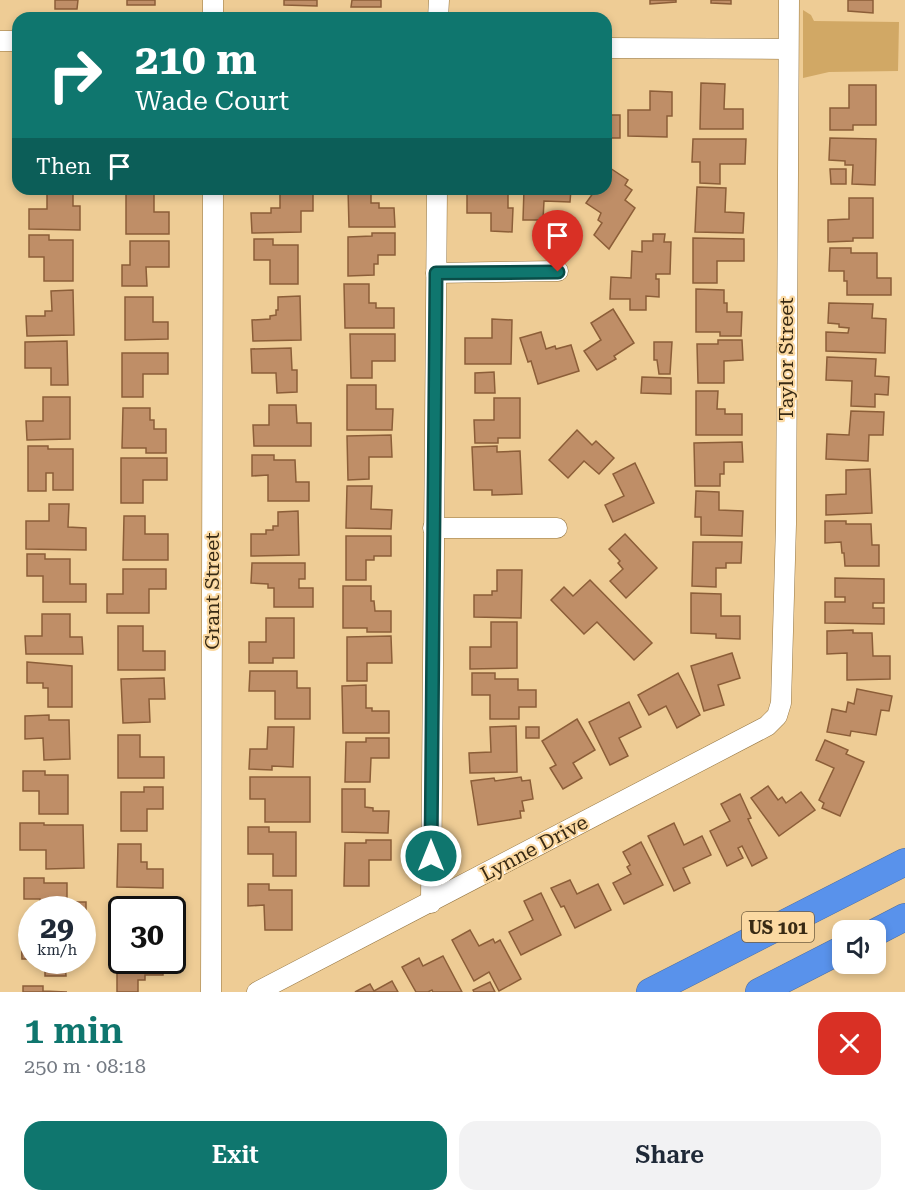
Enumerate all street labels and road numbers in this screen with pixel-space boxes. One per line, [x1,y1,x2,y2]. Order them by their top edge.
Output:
street label: Taylor Street [774,297,798,421]
street label: Grant Street [200,532,224,650]
street label: Lynne Drive [476,810,592,886]
road number: US 101 [742,912,814,942]

